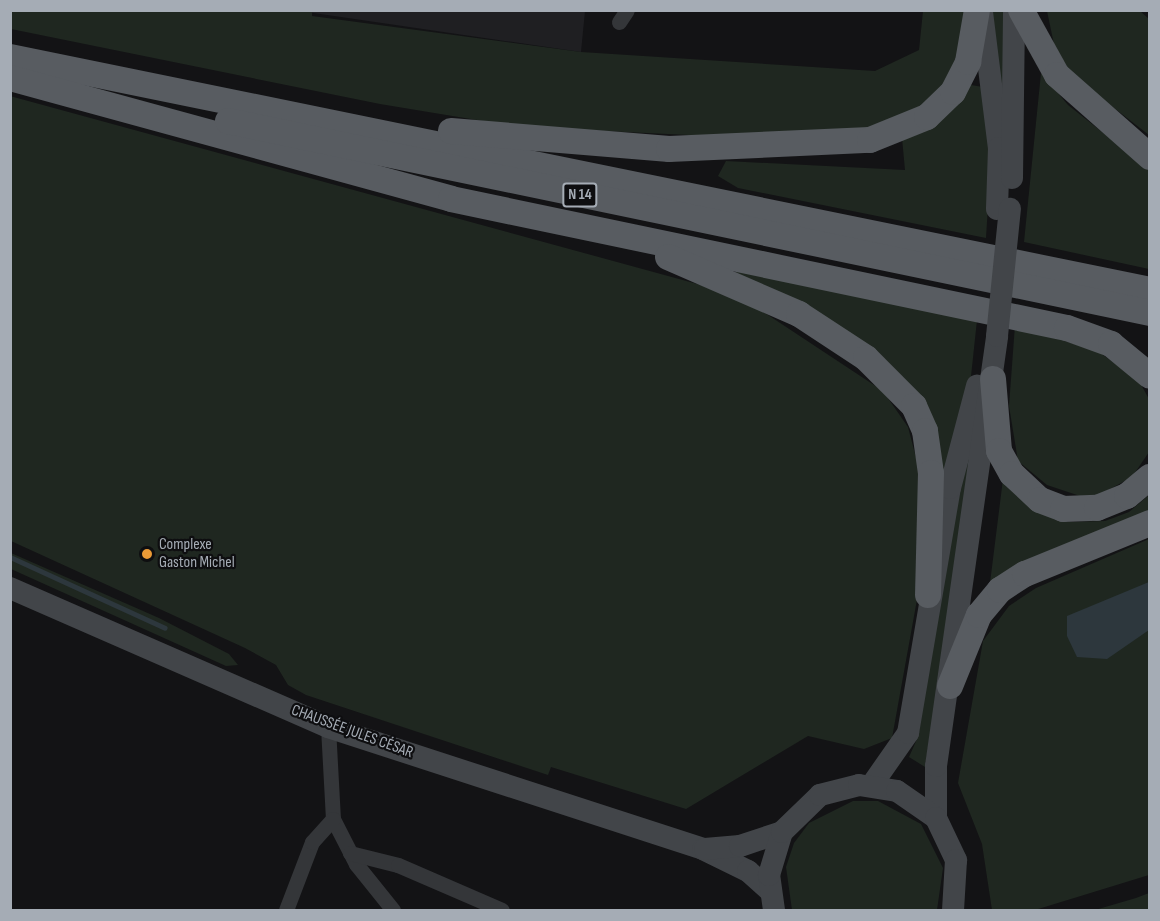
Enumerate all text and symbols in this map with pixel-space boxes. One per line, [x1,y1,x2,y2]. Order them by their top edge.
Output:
road number: N 14 [562,183,598,207]
place label: Complexe Gaston Michel [159,535,235,573]
marker: Complexe Gaston Michel [140,547,154,561]
street label: CHAUSSÉE JULES CÉSAR [288,701,416,763]

